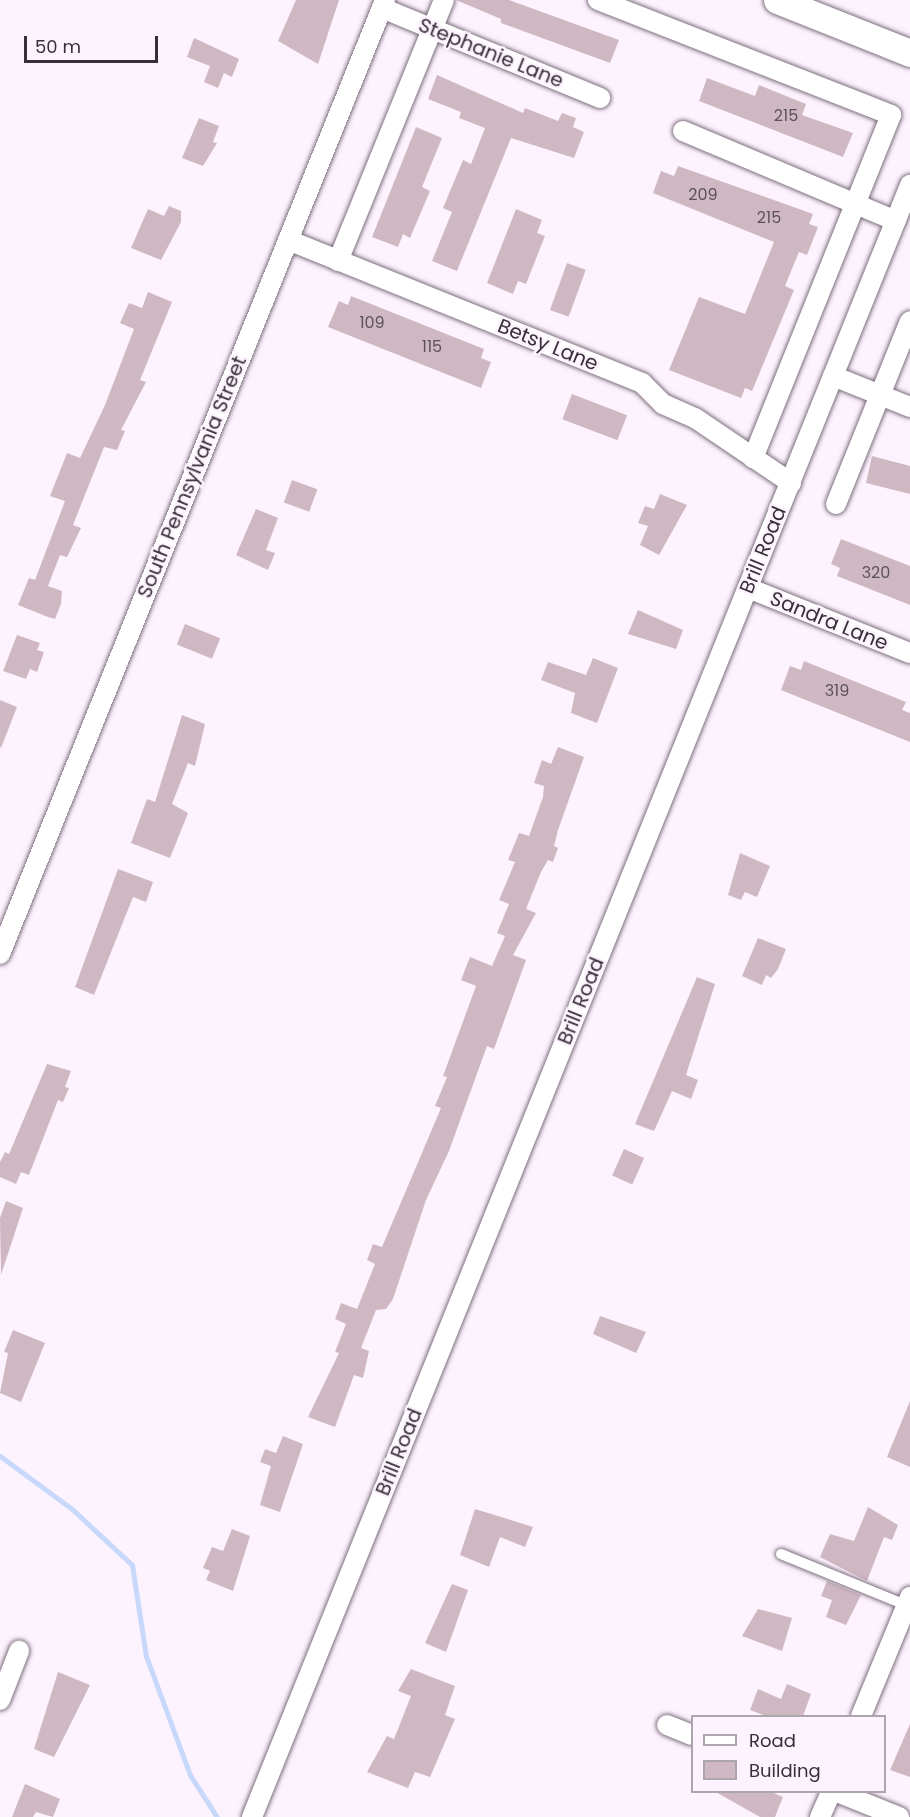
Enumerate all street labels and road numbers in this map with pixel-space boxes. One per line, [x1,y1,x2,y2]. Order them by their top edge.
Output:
street label: Stephanie Lane [415,13,567,93]
street label: Betsy Lane [494,314,602,376]
street label: South Pennsylvania Street [132,353,252,601]
street label: Brill Road [735,503,791,597]
street label: Sandra Lane [766,586,892,656]
street label: Brill Road [553,954,609,1048]
street label: Brill Road [371,1405,427,1499]

